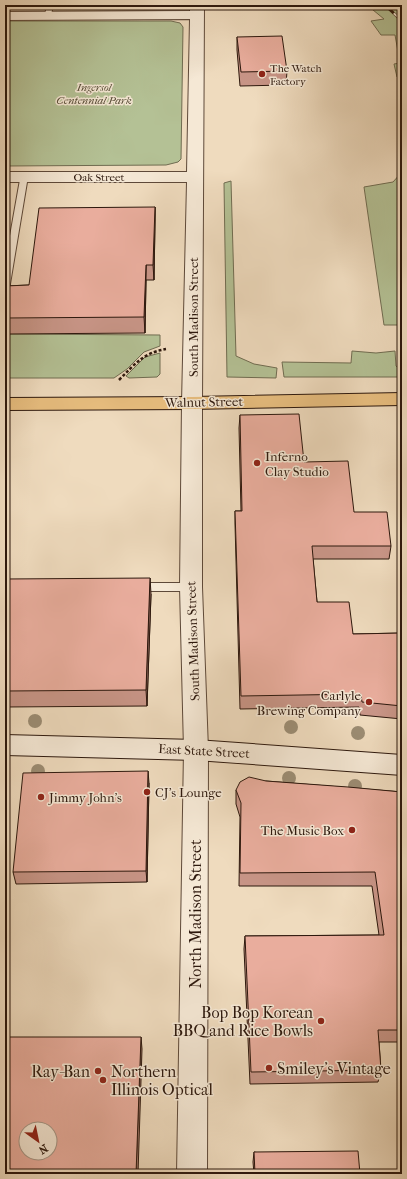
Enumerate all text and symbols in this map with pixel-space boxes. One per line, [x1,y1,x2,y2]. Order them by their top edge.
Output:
place label: The Watch Factory [270,62,322,88]
marker: The Watch Factory [257,69,267,79]
park label: Ingersol Centennial Park [56,81,132,107]
street label: Oak Street [74,171,124,184]
street label: South Madison Street [186,257,201,377]
street label: Walnut Street [164,394,243,410]
place label: Inferno Clay Studio [265,449,329,479]
marker: Inferno Clay Studio [252,458,262,468]
street label: South Madison Street [183,580,203,701]
place label: Carlyle Brewing Company [257,688,362,718]
marker: Carlyle Brewing Company [364,697,374,707]
street label: East State Street [158,741,251,761]
place label: CJ's Lounge [155,785,222,800]
marker: CJ's Lounge [142,787,152,797]
place label: Jimmy John's [48,790,122,805]
marker: Jimmy John's [36,792,46,802]
place label: The Music Box [261,823,344,838]
marker: The Music Box [347,825,357,835]
street label: North Madison Street [186,839,205,989]
place label: Bop Bop Korean BBQ and Rice Bowls [173,1003,314,1040]
marker: Bop Bop Korean BBQ and Rice Bowls [316,1016,326,1026]
place label: Smiley's Vintage [277,1059,391,1078]
place label: Ray-Ban [31,1062,91,1081]
place label: Northern Illinois Optical [111,1062,213,1099]
marker: Smiley's Vintage [264,1063,274,1073]
marker: Ray-Ban [93,1066,103,1076]
marker: Northern Illinois Optical [98,1075,108,1085]
north arrow [18,1121,58,1161]
text: N [36,1141,50,1157]

